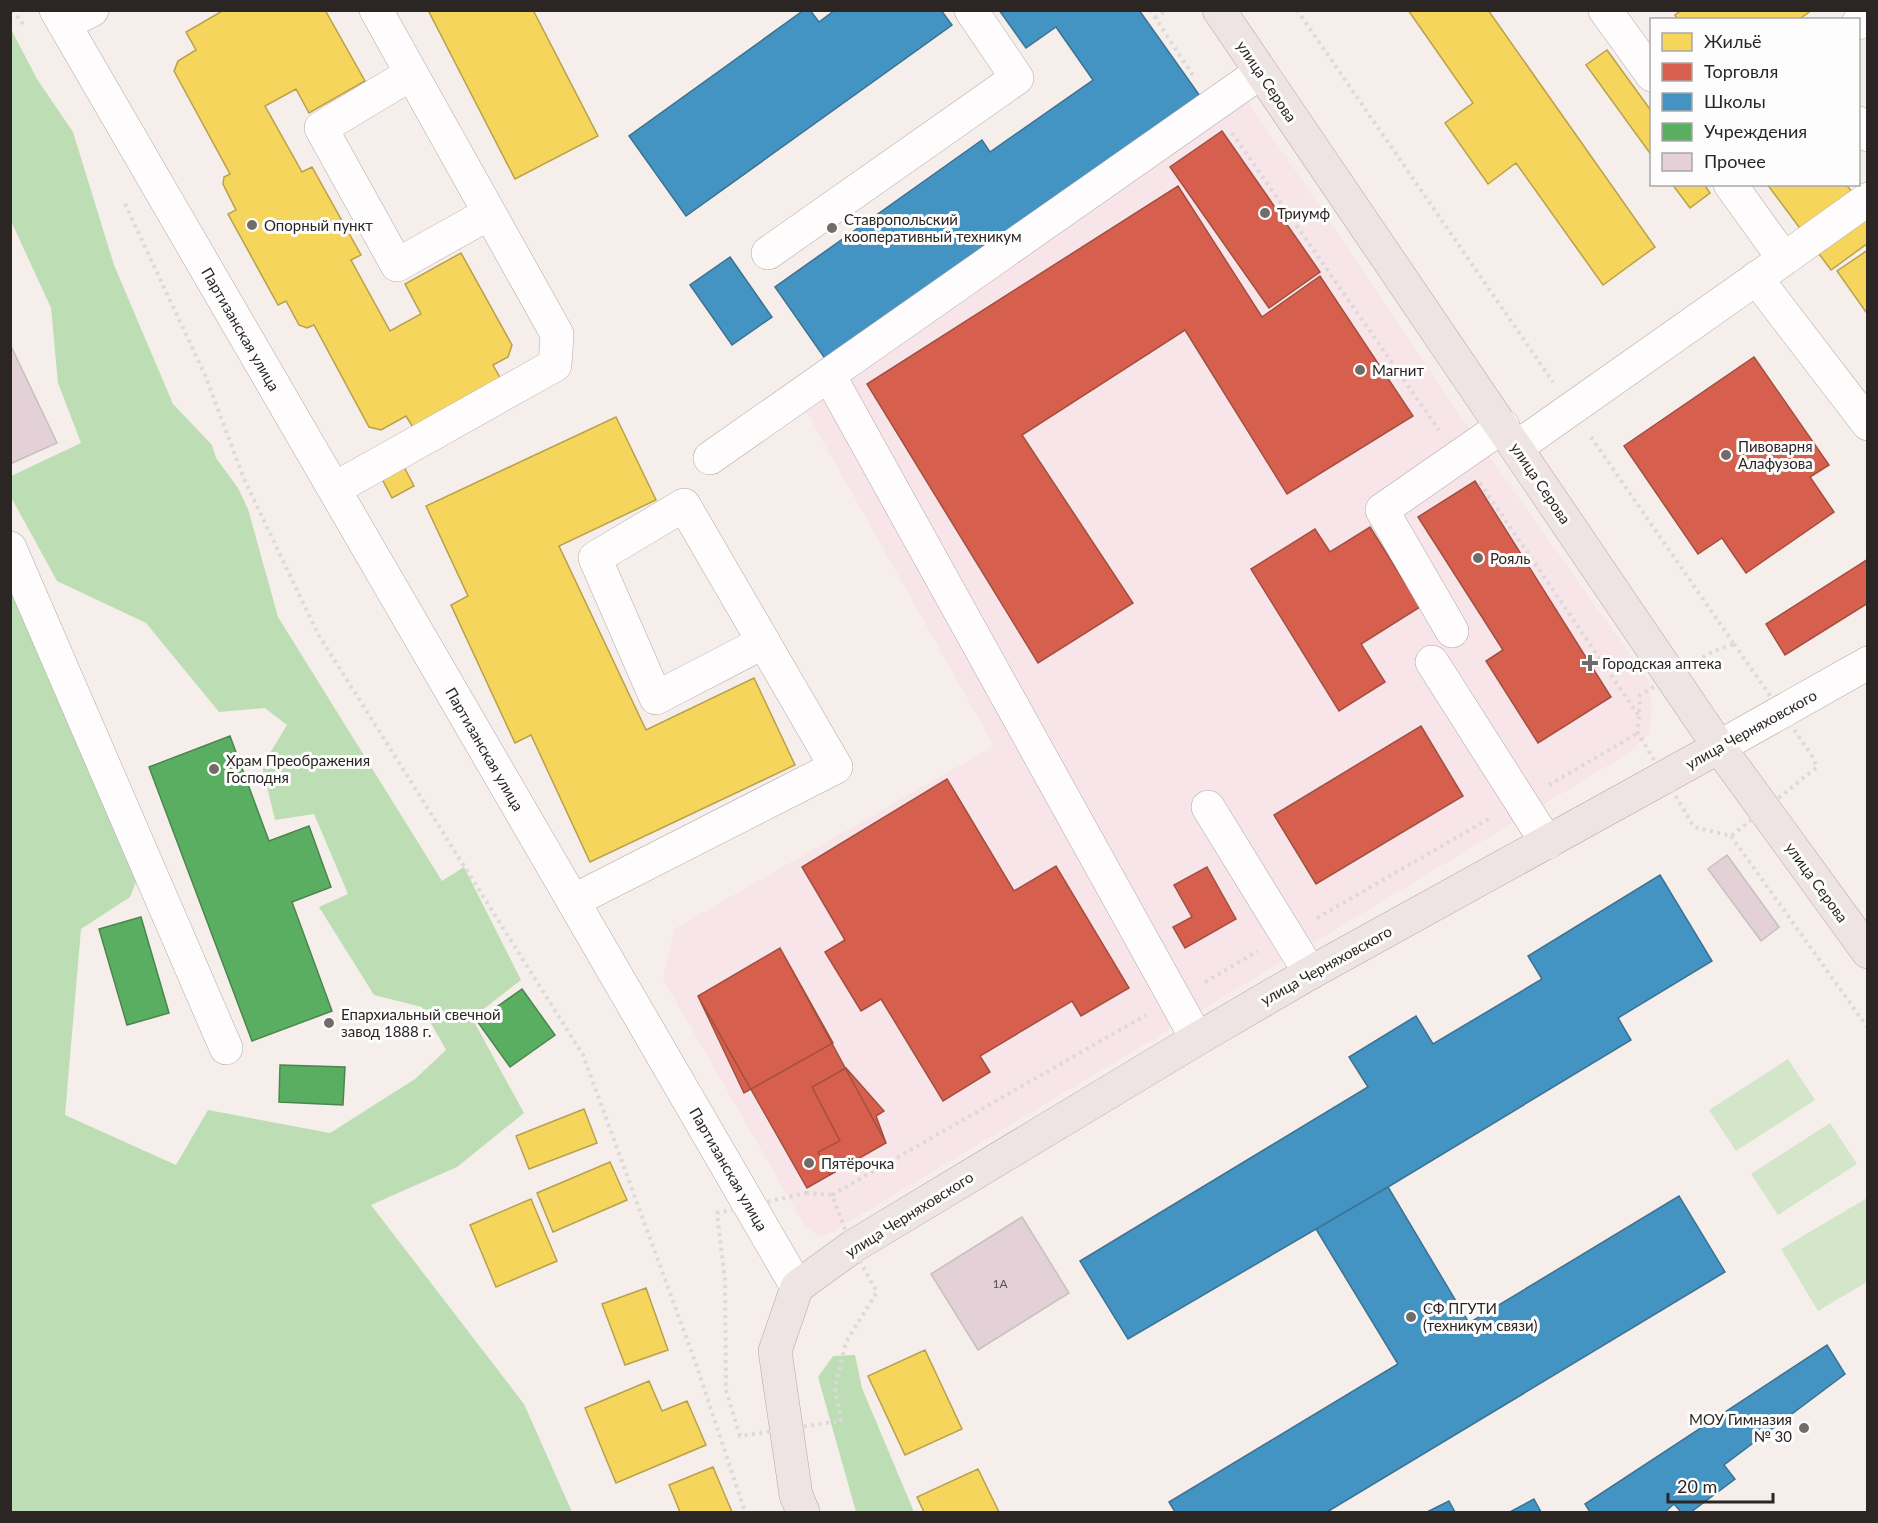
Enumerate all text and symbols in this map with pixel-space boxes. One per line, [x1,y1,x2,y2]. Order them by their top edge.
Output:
legend [1650,18,1860,186]
text: Жильё [1704,30,1762,52]
street label: улица Серова [1233,37,1301,125]
text: Торговля [1704,60,1778,82]
text: Школы [1704,90,1766,112]
text: Учреждения [1704,120,1807,142]
text: Прочее [1704,150,1766,172]
place label: Триумф [1277,204,1330,222]
marker: Триумф [1258,206,1272,220]
place label: Ставропольский кооперативный техникум [844,210,1022,245]
place label: Опорный пункт [264,216,373,234]
marker: Опорный пункт [245,218,259,232]
marker: Ставропольский кооперативный техникум [825,221,839,235]
street label: Партизанская улица [198,264,284,394]
place label: Магнит [1372,361,1424,379]
marker: Магнит [1353,363,1367,377]
place label: Пивоварня Алафузова [1738,437,1813,472]
street label: улица Серова [1507,439,1575,527]
marker: Пивоварня Алафузова [1719,448,1733,462]
place label: Рояль [1490,549,1530,567]
marker: Рояль [1471,551,1485,565]
place label: Городская аптека [1602,654,1722,672]
marker: Городская аптека [1583,656,1597,670]
street label: Партизанская улица [442,684,528,814]
street label: улица Черняховского [1682,685,1820,773]
place label: Храм Преображения Господня [226,751,370,786]
marker: Храм Преображения Господня [207,762,221,776]
street label: улица Серова [1782,839,1852,925]
street label: улица Черняховского [1257,921,1395,1009]
place label: Епархиальный свечной завод 1888 г. [341,1005,501,1040]
marker: Епархиальный свечной завод 1888 г. [322,1016,336,1030]
street label: Партизанская улица [686,1104,772,1234]
place label: Пятёрочка [821,1154,894,1172]
marker: Пятёрочка [802,1156,816,1170]
street label: улица Черняховского [842,1167,976,1261]
house number: 1А [992,1276,1008,1291]
place label: СФ ПГУТИ (техникум связи) [1423,1299,1537,1334]
marker: СФ ПГУТИ (техникум связи) [1404,1310,1418,1324]
place label: МОУ Гимназия № 30 [1689,1410,1792,1445]
marker: МОУ Гимназия № 30 [1797,1421,1811,1435]
scale bar [1668,1466,1773,1504]
text: 20 m [1677,1475,1717,1497]

